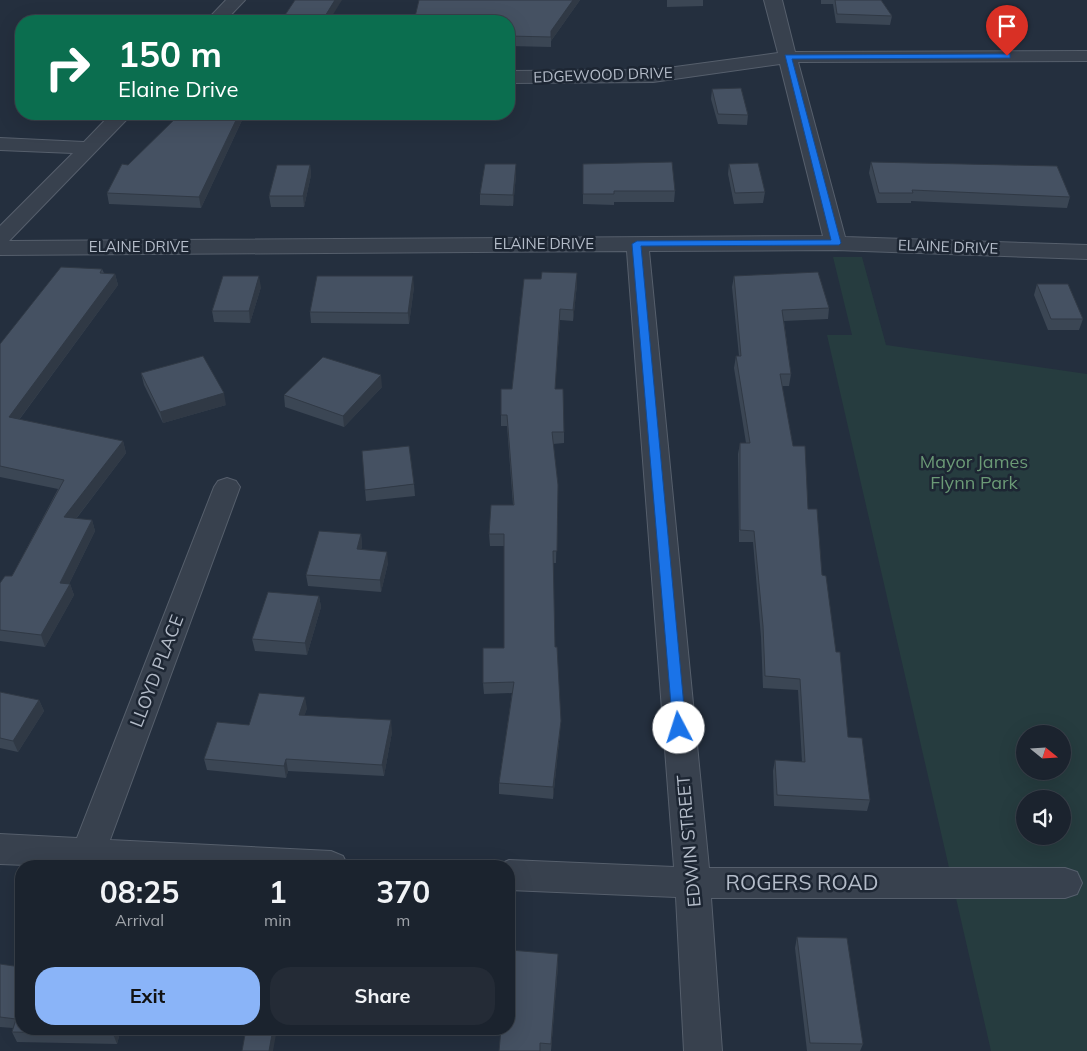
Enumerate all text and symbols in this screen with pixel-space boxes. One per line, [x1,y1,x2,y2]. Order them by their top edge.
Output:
pin [986,5,1028,56]
icon: arrive [993,12,1021,40]
text: 150 m [118,32,222,76]
icon: right [35,35,100,100]
street label: EDGEWOOD DRIVE [533,63,673,86]
text: Elaine Drive [118,75,238,103]
street label: ELAINE DRIVE [494,234,594,253]
street label: ELAINE DRIVE [898,235,999,258]
street label: ELAINE DRIVE [89,237,189,256]
park label: Mayor James Flynn Park [920,450,1028,494]
street label: LLOYD PLACE [125,611,188,730]
position arrow [652,701,704,753]
north arrow [1016,725,1071,780]
map controls [1016,725,1071,845]
street label: EDWIN STREET [671,774,706,908]
button: sound [1016,790,1071,845]
street label: ROGERS ROAD [726,869,878,895]
text: 08:25 [100,873,179,911]
text: 1 [269,873,287,911]
text: 370 [376,873,430,911]
text: Arrival [115,910,164,930]
text: min [264,910,291,930]
text: m [396,910,410,930]
button: Exit [35,967,260,1025]
button: Share [270,967,495,1025]

